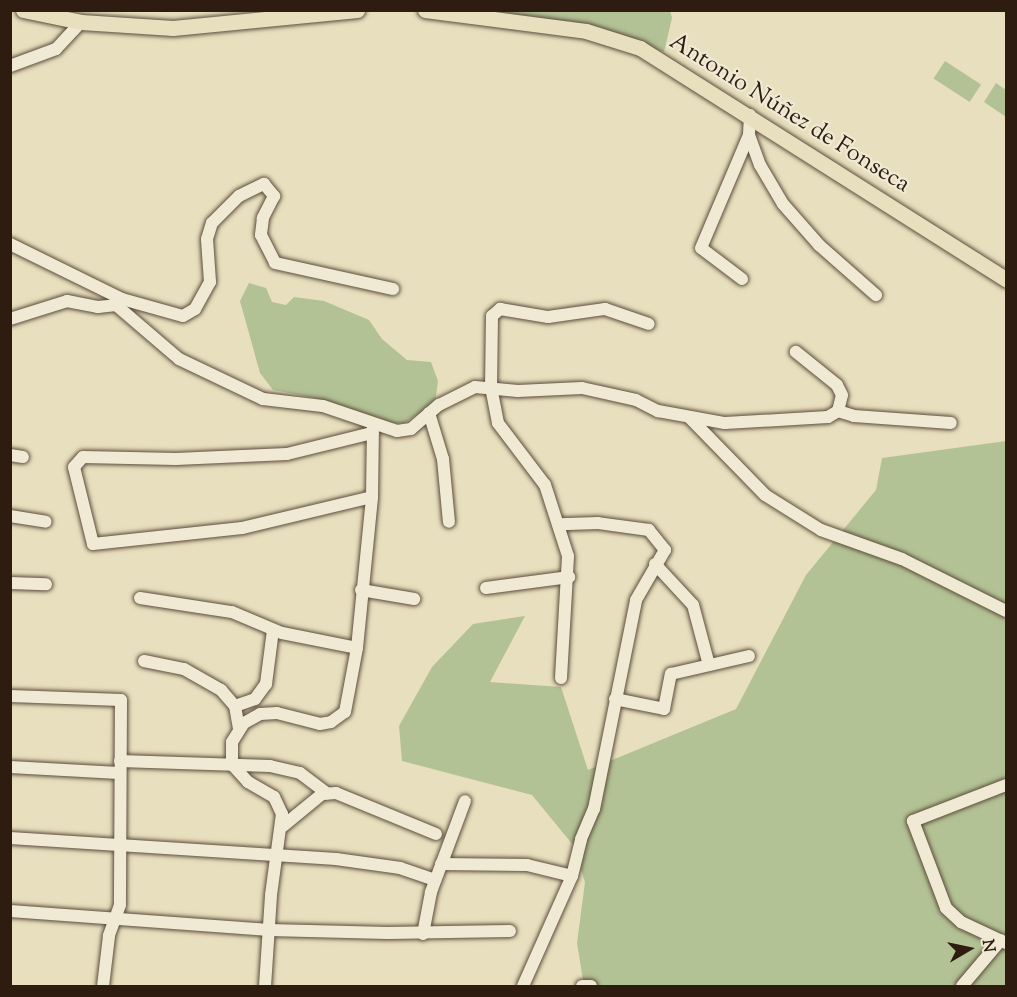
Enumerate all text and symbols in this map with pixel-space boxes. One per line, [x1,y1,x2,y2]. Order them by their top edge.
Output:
street label: Antonio Núñez de Fonseca [663,28,915,200]
north arrow [939,919,999,979]
text: N [975,938,1000,954]

